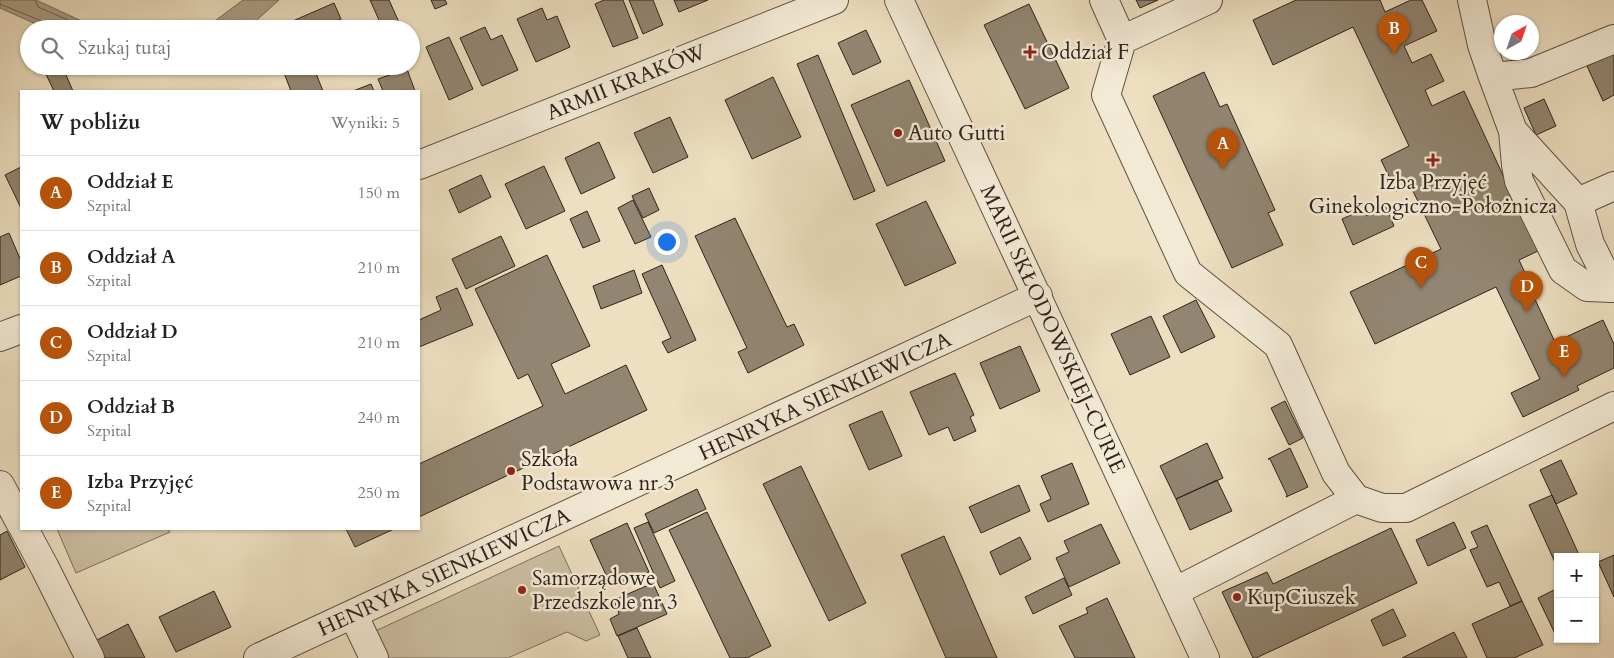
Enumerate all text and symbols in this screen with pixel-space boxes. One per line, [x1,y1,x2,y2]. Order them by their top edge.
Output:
pin: B [1378,13,1410,54]
north arrow [1494,15,1539,60]
search box [20,20,420,75]
icon: search [38,34,66,62]
text: Szukaj tutaj [78,35,171,61]
street label: ARMII KRAKÓW [542,36,711,128]
place label: Oddział F [1041,38,1129,67]
marker: Oddział F [1023,45,1037,59]
text: W pobliżu [40,108,141,137]
text: Wyniki: 5 [331,112,400,134]
place label: Auto Gutti [908,119,1006,148]
marker: Auto Gutti [892,127,904,139]
pin: A [1207,128,1239,169]
marker: Izba Przyjęć Ginekologiczno-Położnicza [1426,153,1440,167]
place label: Izba Przyjęć Ginekologiczno-Położnicza [1309,168,1557,221]
text: Oddział E [87,169,173,195]
street label: MARII SKŁODOWSKIEJ-CURIE [973,180,1132,478]
text: A [50,182,62,204]
text: 150 m [358,182,400,204]
text: Szpital [87,195,131,217]
your location [654,229,680,255]
text: Oddział A [87,244,176,270]
pin: C [1405,247,1437,288]
text: B [50,257,62,279]
text: 210 m [358,257,400,279]
text: Szpital [87,270,131,292]
pin: D [1511,271,1543,312]
text: Oddział D [87,319,178,345]
street label: HENRYKA SIENKIEWICZA [694,325,956,468]
text: C [50,332,62,354]
text: 210 m [358,332,400,354]
pin: E [1548,336,1580,377]
text: Szpital [87,345,131,367]
text: Oddział B [87,394,175,420]
text: D [49,407,63,429]
text: 240 m [358,407,400,429]
text: Szpital [87,420,131,442]
place label: Szkoła Podstawowa nr 3 [521,445,674,498]
marker: Szkoła Podstawowa nr 3 [505,465,517,477]
text: Izba Przyjęć [87,469,193,495]
text: E [51,482,61,504]
text: 250 m [358,482,400,504]
text: Szpital [87,495,131,517]
street label: HENRYKA SIENKIEWICZA [313,501,575,644]
map controls [1554,553,1599,643]
button: + [1554,553,1599,598]
place label: Samorządowe Przedszkole nr 3 [532,564,678,617]
place label: KupCiuszek [1247,583,1357,612]
marker: Samorządowe Przedszkole nr 3 [516,584,528,596]
marker: KupCiuszek [1231,591,1243,603]
button: − [1554,598,1599,643]

